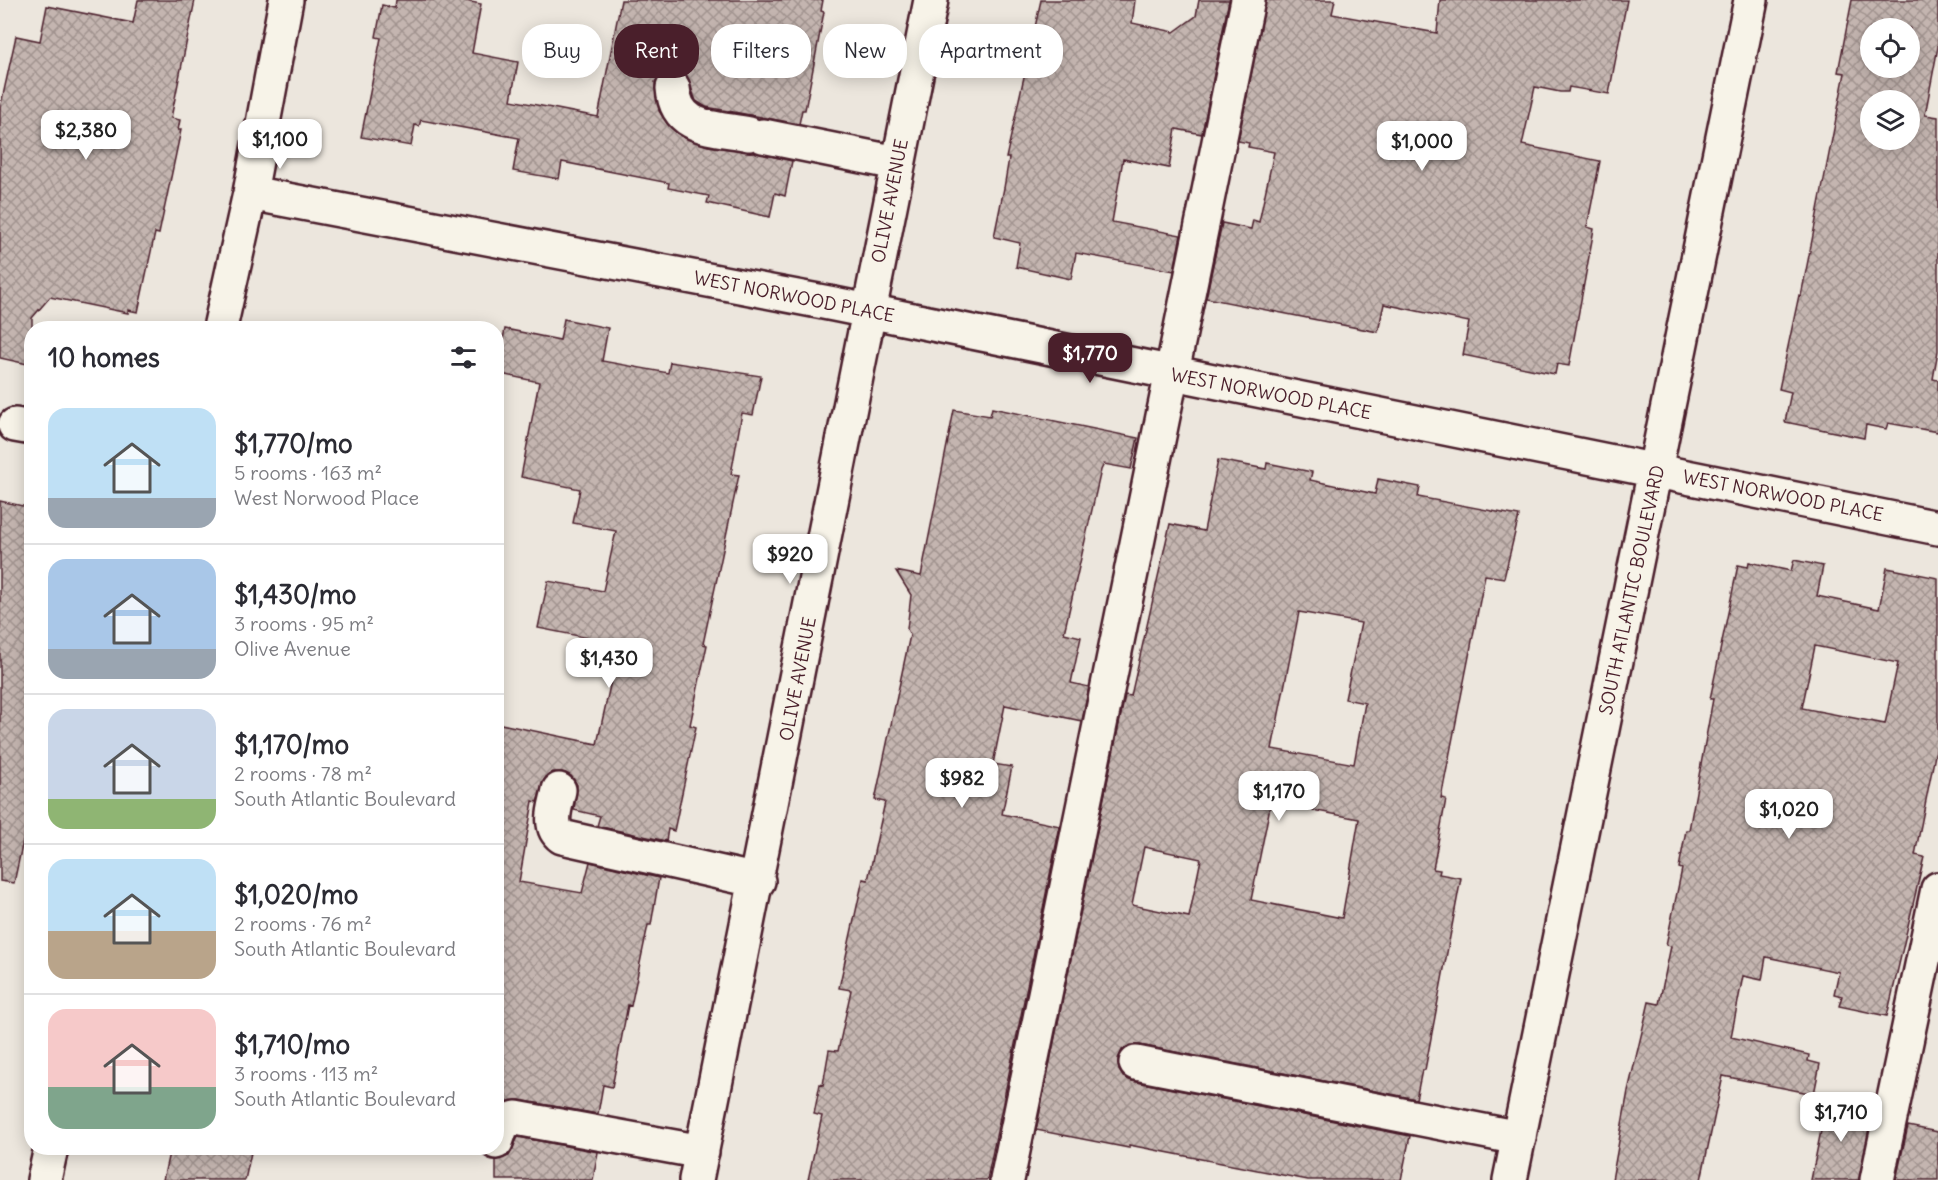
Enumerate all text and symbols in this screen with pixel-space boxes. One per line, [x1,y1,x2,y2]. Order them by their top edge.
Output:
map controls [1860,18,1920,150]
button: locate [1860,18,1920,78]
chip: Buy [522,24,602,78]
chip: Rent [614,24,699,78]
chip: Filters [711,24,811,78]
chip: New [823,24,907,78]
chip: Apartment [919,24,1063,78]
button: layers [1860,90,1920,150]
pin: $2,380 [37,110,135,161]
text: $2,380 [55,117,117,142]
pin: $1,100 [231,119,329,170]
pin: $1,000 [1373,121,1471,172]
text: $1,100 [252,126,308,151]
text: $1,000 [1391,128,1453,153]
street label: OLIVE AVENUE [866,137,913,265]
street label: WEST NORWOOD PLACE [692,266,896,327]
pin: $1,770 [1041,333,1139,384]
text: $1,770 [1062,340,1118,365]
text: 10 homes [48,341,160,374]
icon: filters [447,341,480,374]
street label: WEST NORWOOD PLACE [1169,363,1373,424]
text: $1,770/mo [234,427,353,460]
icon: home [96,432,168,504]
text: 5 rooms · 163 m² [234,460,382,485]
street label: SOUTH ATLANTIC BOULEVARD [1594,463,1669,717]
street label: WEST NORWOOD PLACE [1681,465,1885,526]
text: West Norwood Place [234,485,419,510]
pin: $920 [754,534,826,585]
text: $920 [767,541,813,566]
text: $1,430/mo [234,578,356,611]
icon: home [96,583,168,655]
text: 3 rooms · 95 m² [234,611,374,636]
street label: OLIVE AVENUE [774,615,821,743]
text: Olive Avenue [234,636,351,661]
pin: $1,430 [560,638,658,689]
text: $1,430 [580,645,638,670]
text: $1,170/mo [234,728,349,761]
icon: home [96,733,168,805]
pin: $982 [926,758,998,809]
text: 2 rooms · 78 m² [234,761,372,786]
text: $982 [939,765,985,790]
pin: $1,170 [1230,771,1328,822]
text: $1,170 [1253,778,1305,803]
text: South Atlantic Boulevard [234,786,456,811]
pin: $1,020 [1740,789,1838,840]
text: $1,020 [1759,796,1819,821]
text: $1,020/mo [234,878,358,911]
icon: home [96,883,168,955]
text: 2 rooms · 76 m² [234,911,372,936]
text: South Atlantic Boulevard [234,936,456,961]
text: $1,710/mo [234,1028,350,1061]
icon: home [96,1033,168,1105]
text: 3 rooms · 113 m² [234,1061,378,1086]
text: South Atlantic Boulevard [234,1086,456,1111]
pin: $1,710 [1792,1092,1890,1143]
text: $1,710 [1814,1099,1868,1124]

